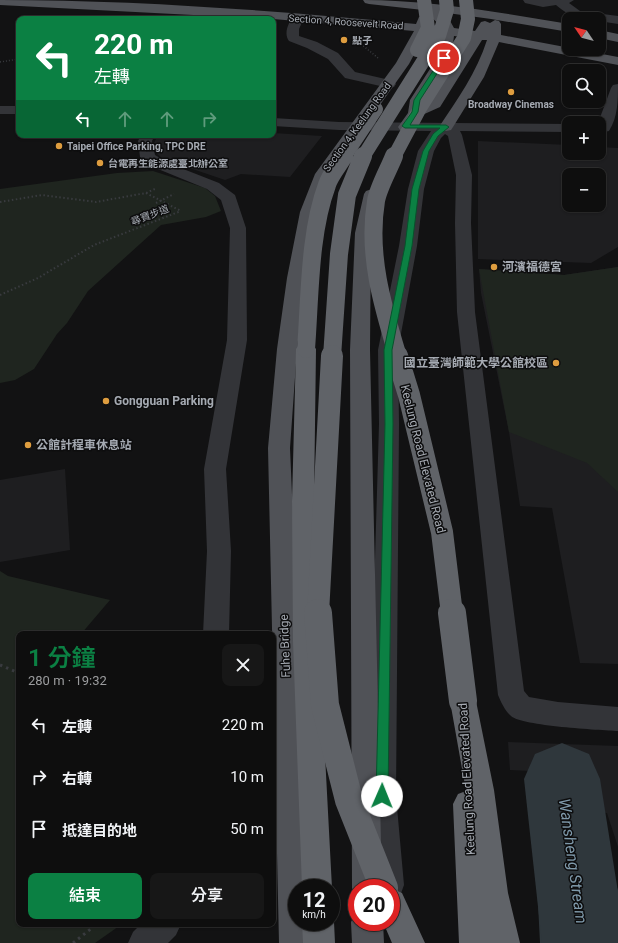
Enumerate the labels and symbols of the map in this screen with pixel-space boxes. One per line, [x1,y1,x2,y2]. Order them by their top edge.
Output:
street label: Section 4, Roosevelt Road [288,12,404,32]
north arrow [562,12,606,56]
marker: 點子 [339,35,349,45]
place label: 點子 [352,35,372,46]
pin [427,41,461,75]
street label: Section 4, Keelung Road [321,80,393,174]
marker: Broadway Cinemas [506,87,516,97]
place label: Broadway Cinemas [468,99,554,110]
marker: Taipei Office Parking, TPC DRE [54,141,64,151]
place label: Taipei Office Parking, TPC DRE [67,141,206,153]
marker: 台電再生能源處臺北辦公室 [95,158,105,168]
place label: 台電再生能源處臺北辦公室 [108,158,228,169]
street label: 尋寶步道 [129,203,171,227]
place label: 河濱福德宮 [502,260,562,274]
marker: 河濱福德宮 [489,262,499,272]
place label: 國立臺灣師範大學公館校區 [404,356,548,370]
marker: 國立臺灣師範大學公館校區 [551,358,561,368]
street label: Keelung Road Elevated Road [398,383,448,535]
place label: Gongguan Parking [114,394,214,408]
marker: Gongguan Parking [101,396,111,406]
place label: 公館計程車休息站 [36,438,132,452]
marker: 公館計程車休息站 [23,440,33,450]
street label: Fuhe Bridge [277,614,293,678]
street label: Keelung Road Elevated Road [456,703,478,855]
position arrow [361,775,403,817]
water label: Wansheng Stream [555,797,591,925]
speed limit sign: 20 [348,879,400,931]

